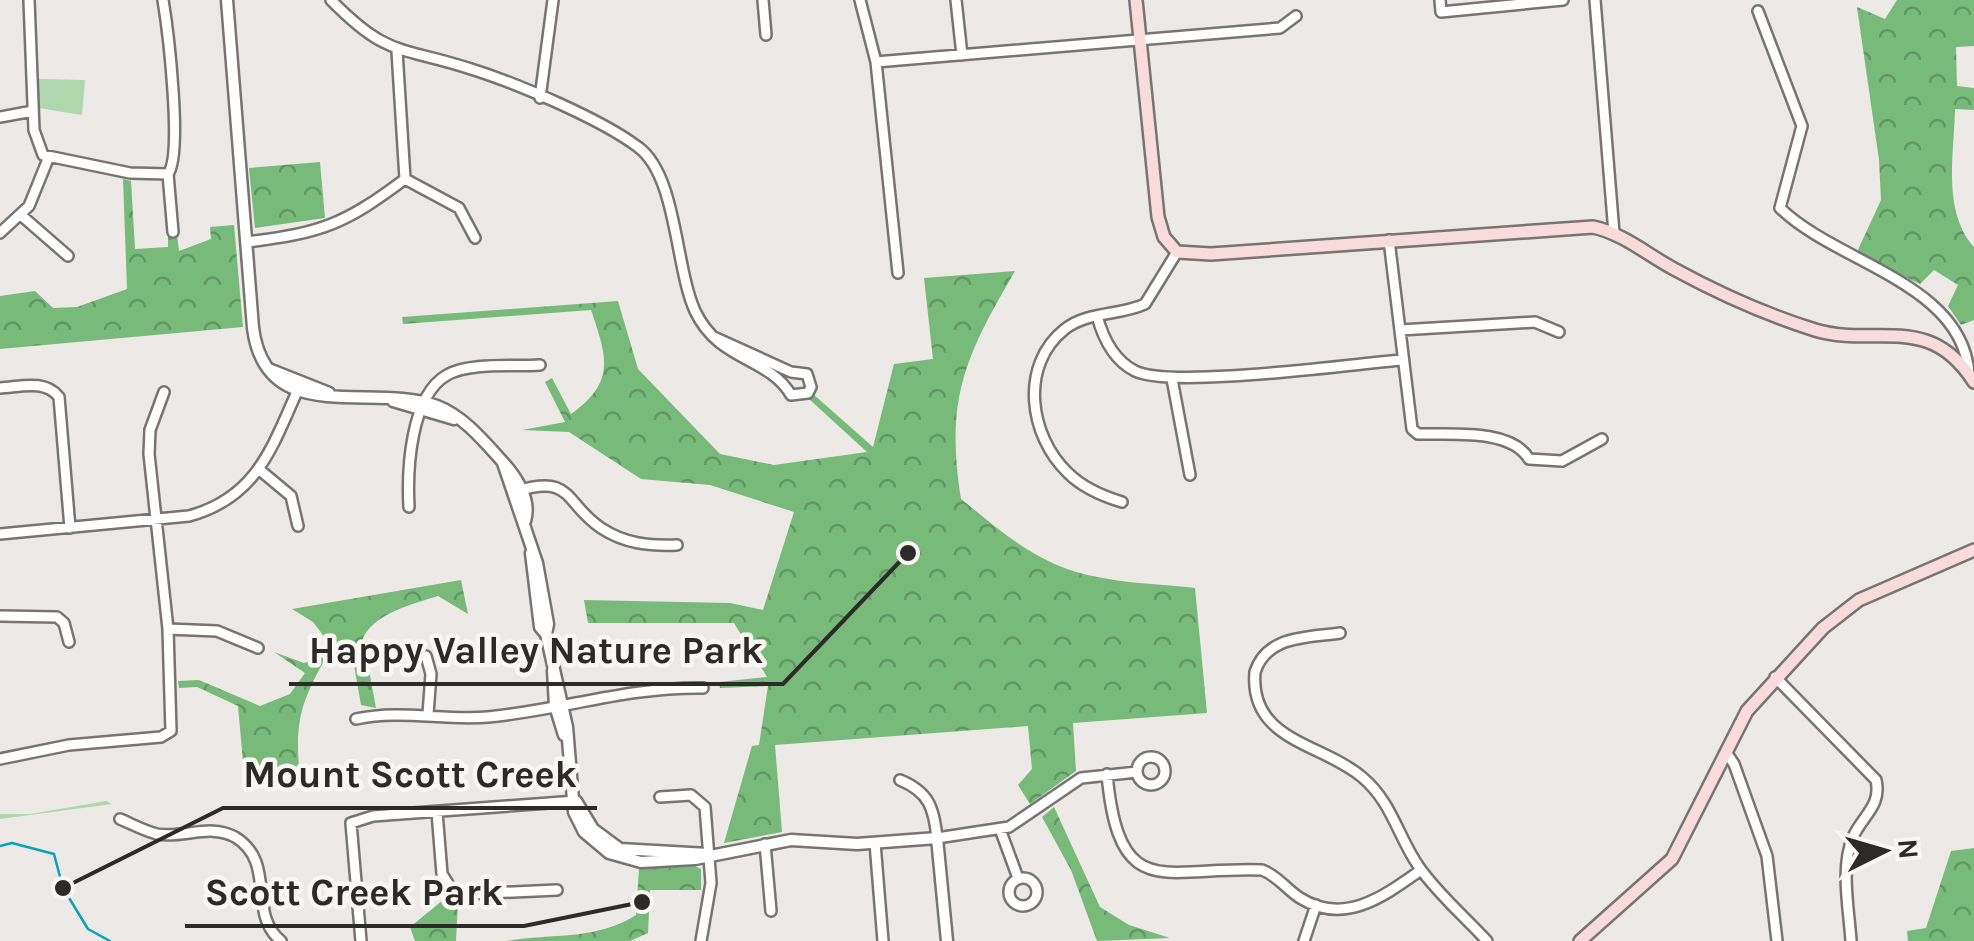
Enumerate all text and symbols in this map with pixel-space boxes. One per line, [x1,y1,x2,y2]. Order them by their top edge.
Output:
callout: Happy Valley Nature Park [289,616,783,684]
text: Happy Valley Nature Park [309,628,763,673]
callout: Mount Scott Creek [223,740,597,808]
text: Mount Scott Creek [243,752,577,797]
north arrow [1834,801,1934,901]
text: N [1891,837,1926,860]
callout: Scott Creek Park [185,858,524,926]
text: Scott Creek Park [205,870,503,915]

